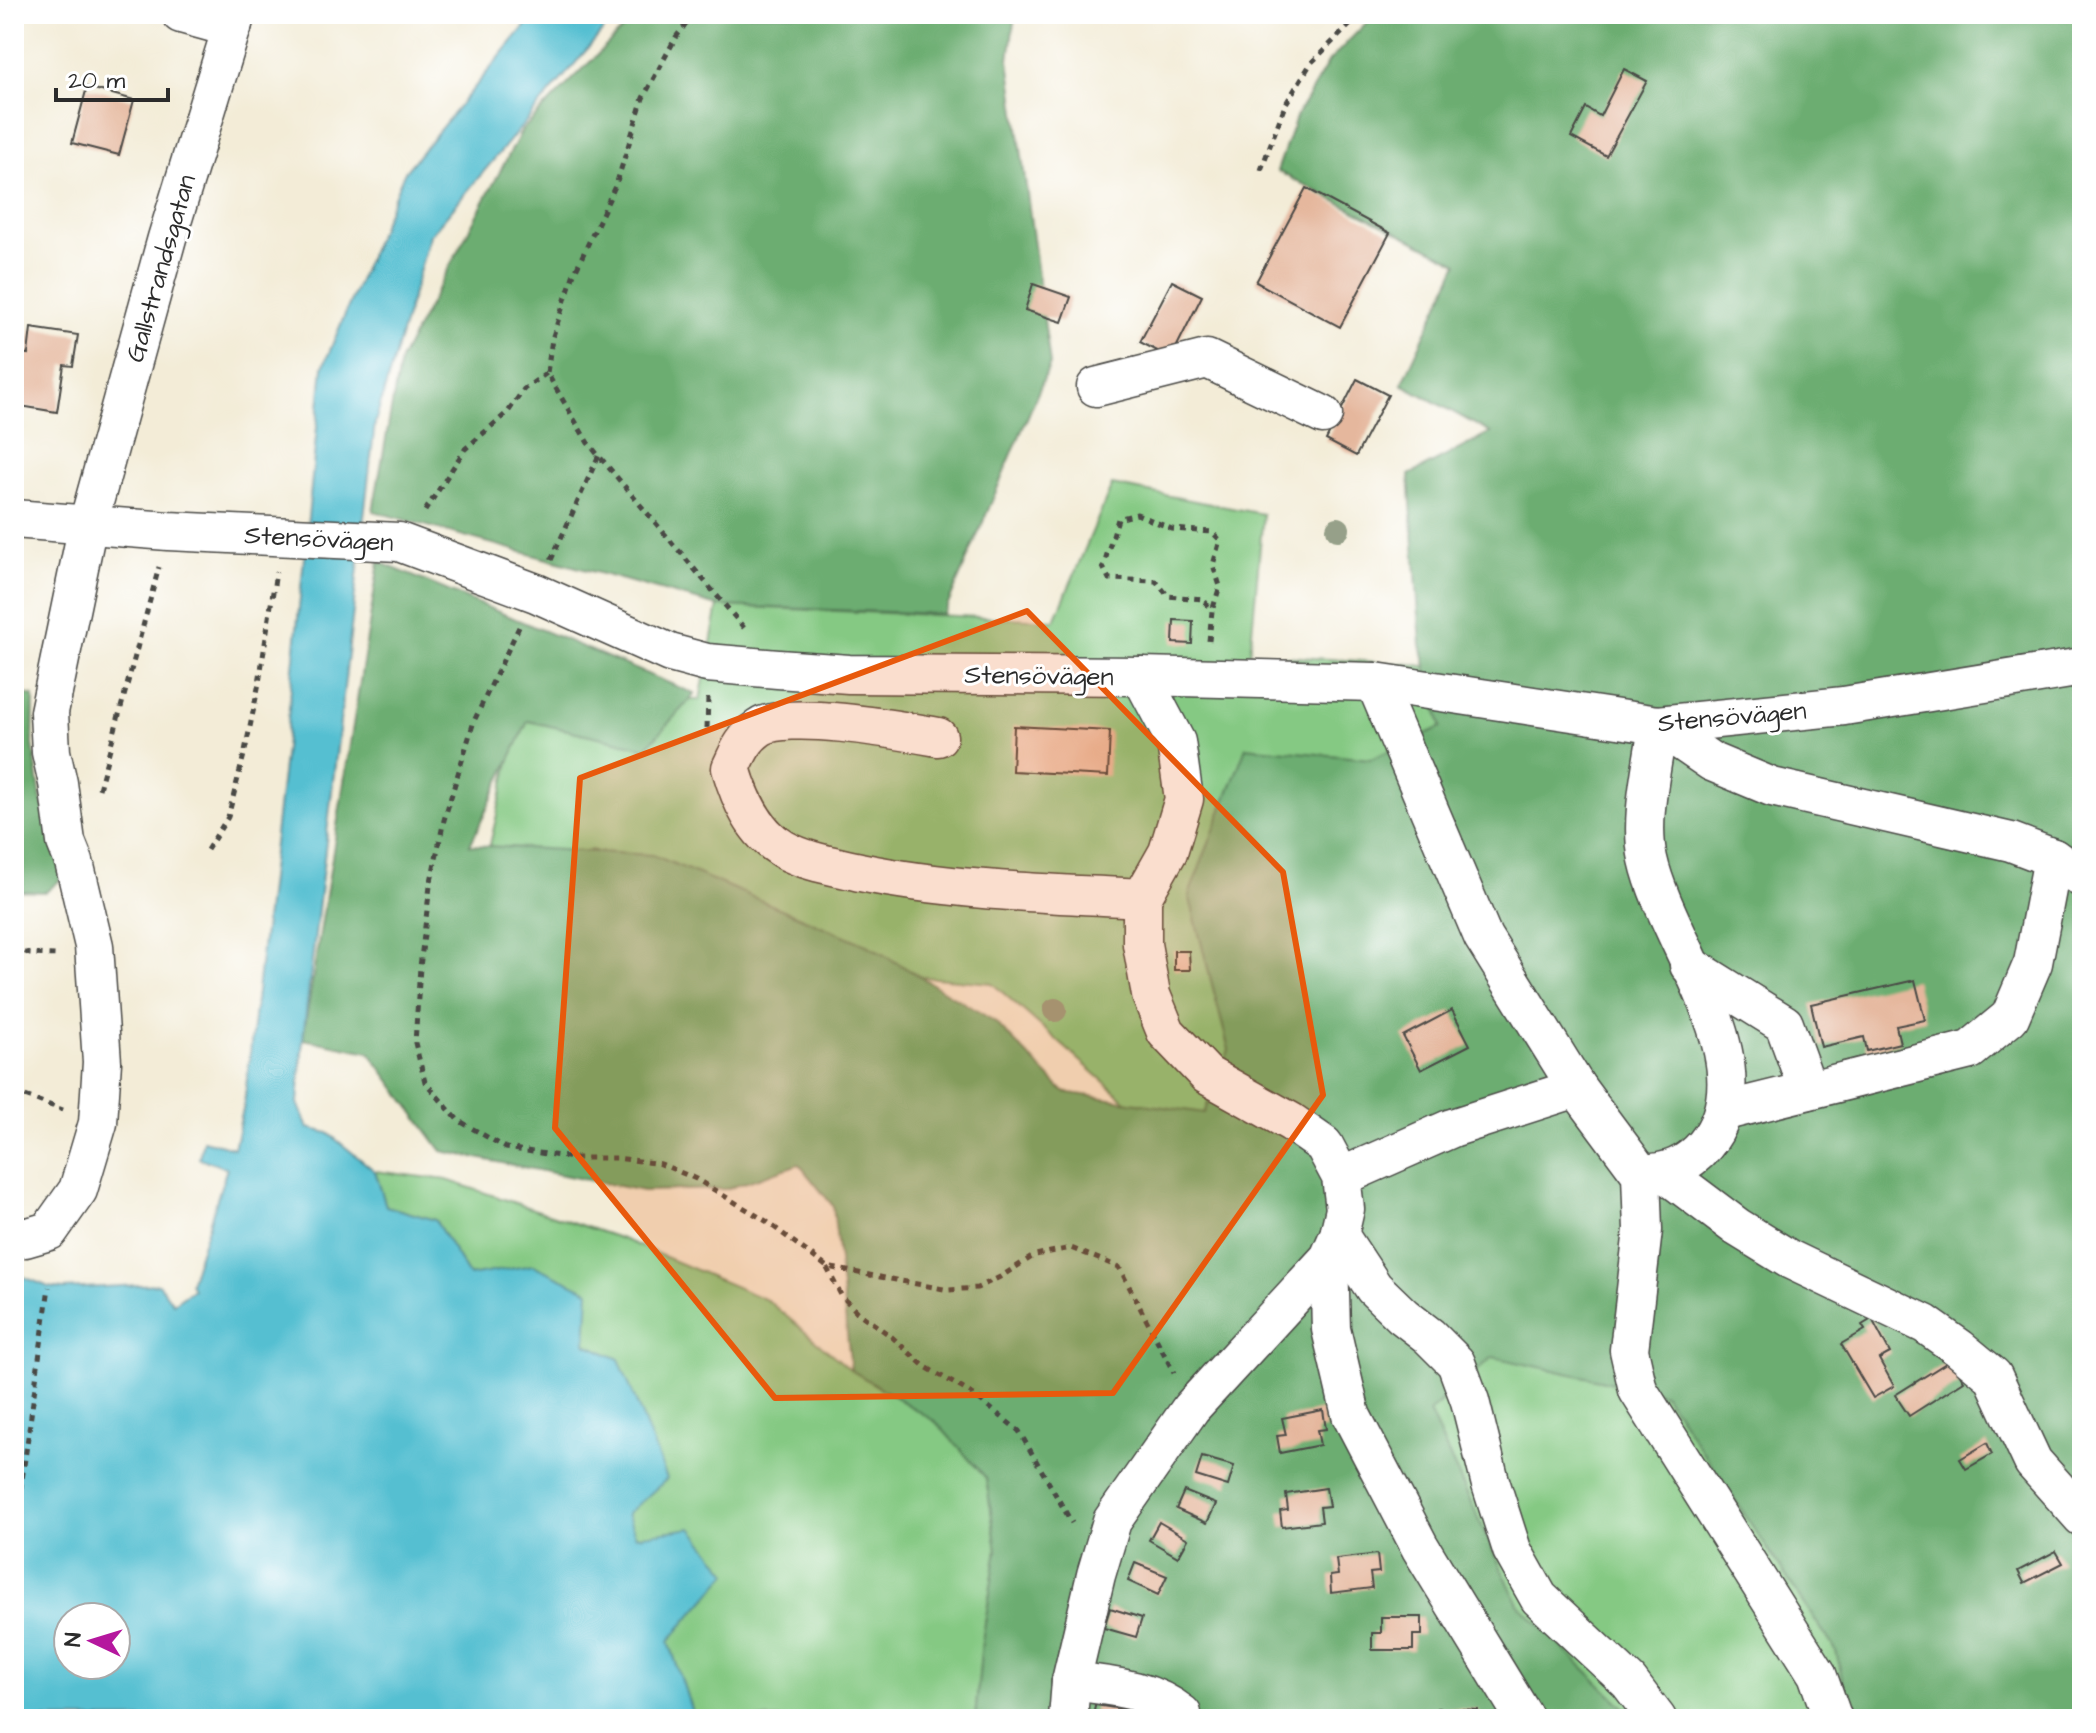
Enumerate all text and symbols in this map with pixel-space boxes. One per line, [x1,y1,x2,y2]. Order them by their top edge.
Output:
scale bar [56,52,168,102]
text: 20 m [68,64,125,98]
street label: Gallstrandsgatan [117,170,207,367]
street label: Stensövägen [243,517,394,563]
street label: Stensövägen [964,657,1114,697]
street label: Stensövägen [1656,693,1808,743]
north arrow [52,1601,132,1681]
text: N [58,1632,90,1648]

